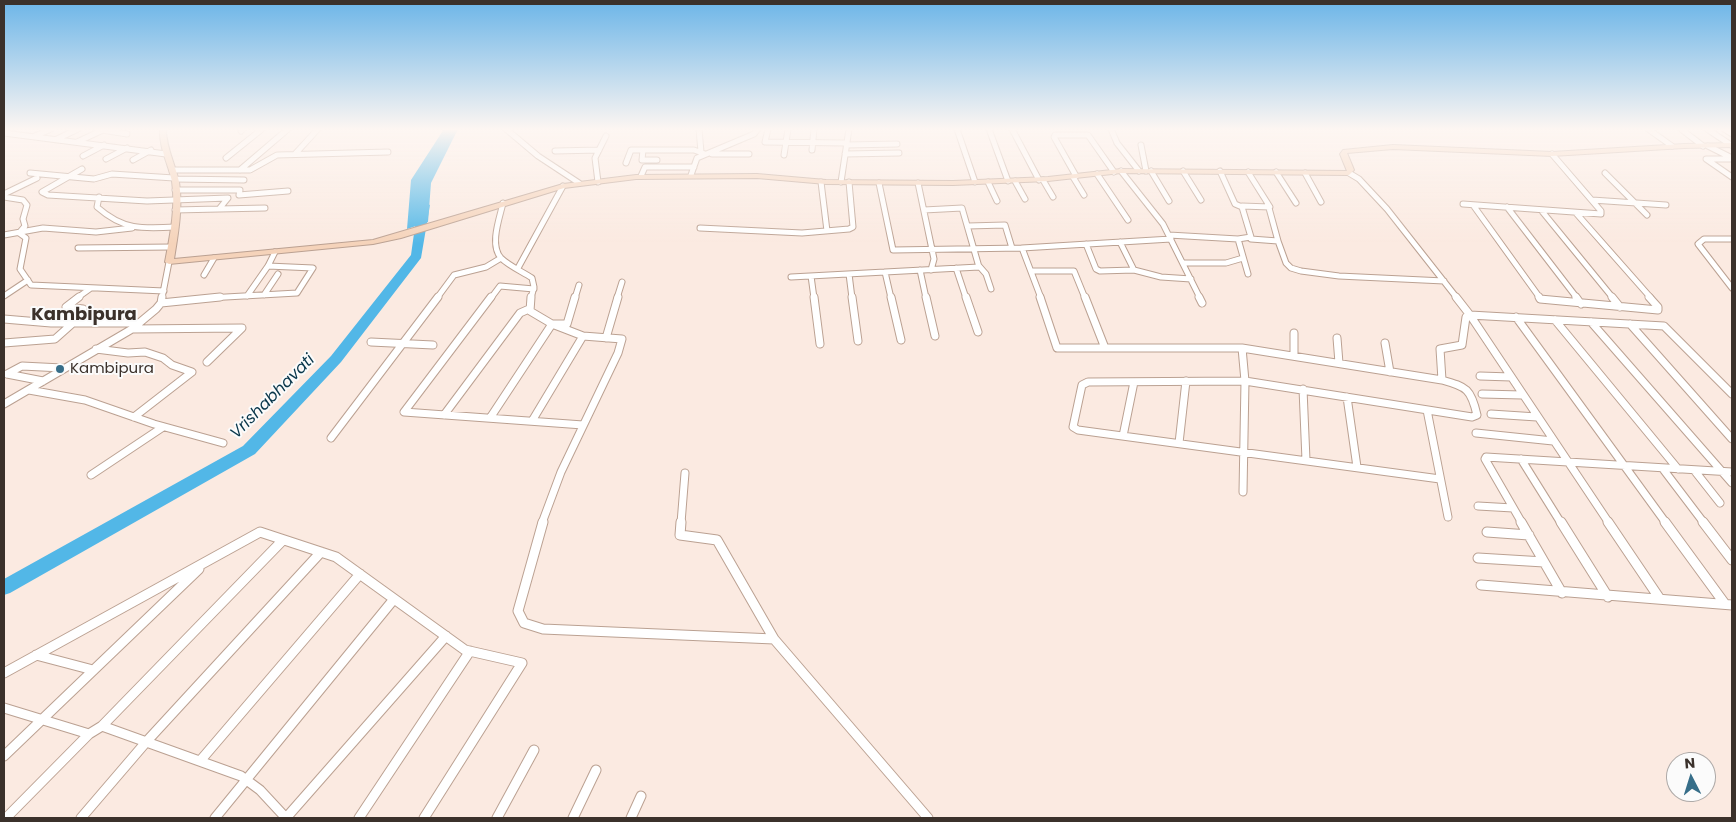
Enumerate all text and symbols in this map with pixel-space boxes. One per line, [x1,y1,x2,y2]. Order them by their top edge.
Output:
district label: Kambipura [31,304,137,326]
water label: Vrishabhavati [227,351,319,443]
place label: Kambipura [70,360,154,378]
marker: Kambipura [54,363,66,375]
north arrow [1666,752,1716,802]
text: N [1684,753,1696,773]

